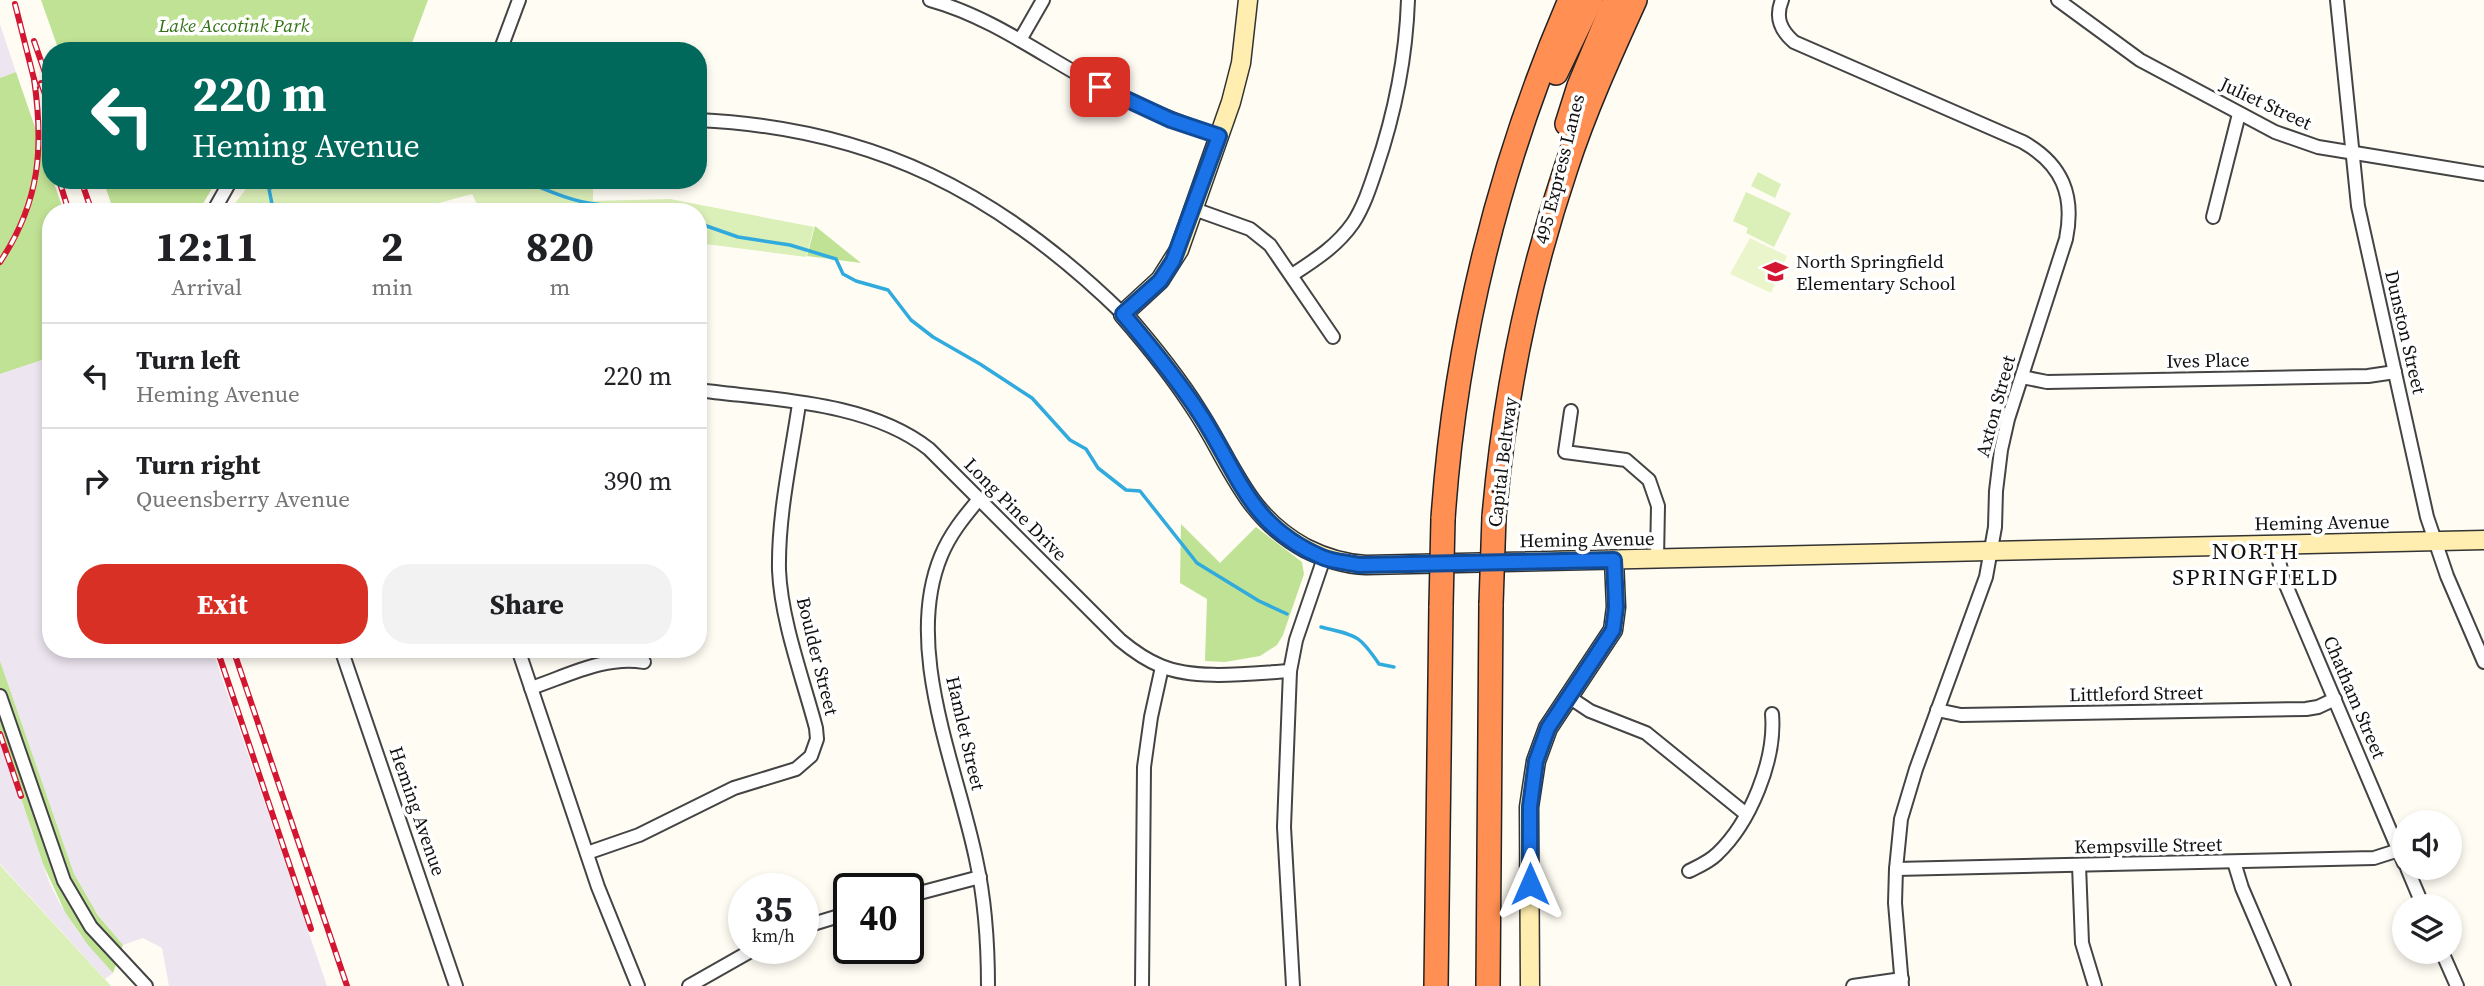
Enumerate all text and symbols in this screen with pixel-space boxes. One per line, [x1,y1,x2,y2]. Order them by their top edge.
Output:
park label: Lake Accotink Park [158,12,310,38]
pin [1070,57,1130,117]
text: 220 m [192,60,327,127]
icon: arrive [1081,68,1119,106]
icon: left [77,70,168,161]
street label: Juliet Street [2215,70,2317,136]
street label: 495 Express Lanes [1528,91,1590,247]
text: Heming Avenue [192,124,420,168]
text: 12:11 [155,217,259,275]
text: 2 [381,217,404,275]
text: 820 [526,217,594,275]
place label: North Springfield Elementary School [1796,248,1956,296]
school or university icon: North Springfield Elementary School [1762,258,1790,286]
street label: Dunston Street [2379,268,2433,397]
text: Arrival [171,271,242,303]
text: min [371,271,413,303]
text: m [550,271,570,303]
text: Turn left [136,342,240,378]
street label: Ives Place [2166,346,2250,374]
street label: Axton Street [1969,351,2021,460]
icon: left [77,357,115,395]
text: 220 m [604,358,672,394]
text: Heming Avenue [136,378,300,410]
street label: Capital Beltway [1481,395,1523,529]
text: Turn right [136,447,260,483]
street label: Long Pine Drive [959,452,1073,566]
icon: right [77,462,115,500]
text: 390 m [604,463,672,499]
text: Queensberry Avenue [136,483,350,515]
street label: Heming Avenue [2254,508,2390,536]
street label: Heming Avenue [1519,525,1655,553]
district label: NORTH SPRINGFIELD [2172,535,2340,593]
button: Exit [77,564,368,644]
button: Share [382,564,672,644]
street label: Boulder Street [791,594,845,719]
street label: Chatham Street [2317,632,2393,763]
street label: Hamlet Street [940,673,992,793]
street label: Littleford Street [2069,679,2204,707]
street label: Heming Avenue [384,743,452,879]
map controls [2392,810,2462,964]
button: sound [2392,810,2462,880]
street label: Kempsville Street [2074,831,2223,859]
position arrow [1493,847,1567,921]
speed limit sign: 40 [833,873,924,964]
text: 35 [755,885,792,933]
button: layers [2392,894,2462,964]
text: km/h [752,923,795,948]

